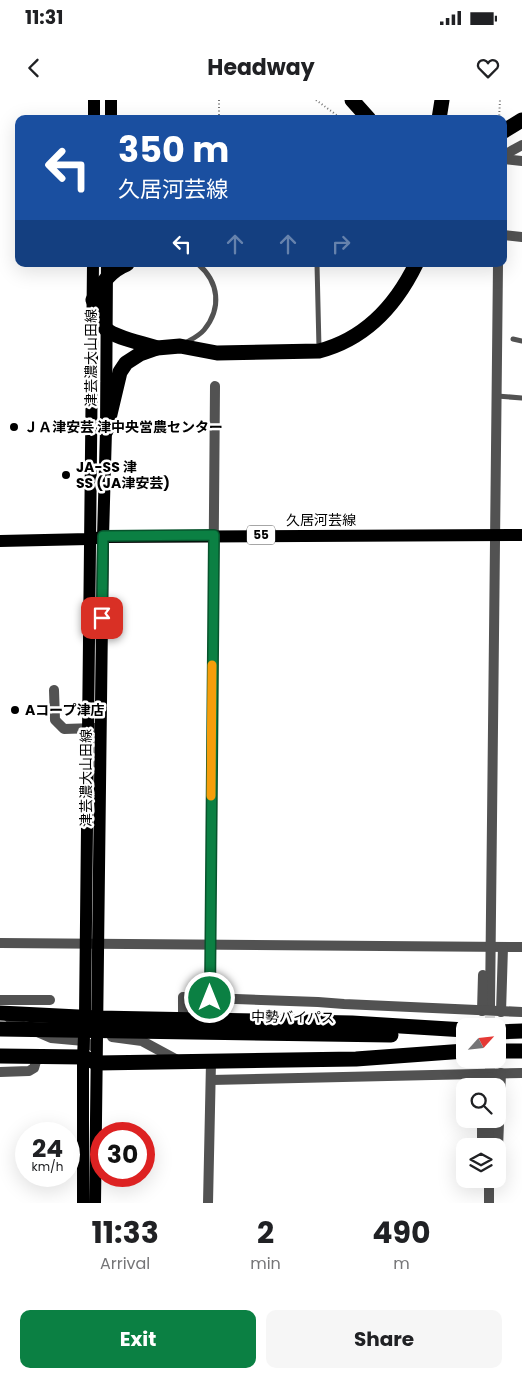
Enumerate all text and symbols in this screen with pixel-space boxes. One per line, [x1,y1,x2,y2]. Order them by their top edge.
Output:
text: 11:31 [25,4,63,31]
text: Headway [207,52,315,83]
icon: back [20,54,48,82]
icon: heart [474,54,502,82]
text: 350 m [118,125,229,174]
icon: left [35,135,100,200]
text: 久居河芸線 [118,174,228,205]
icon: left [168,230,196,258]
icon: ahead [221,230,249,258]
icon: ahead [274,230,302,258]
icon: right [327,230,355,258]
street label: 津芸濃大山田線 [81,309,101,407]
place label: ＪＡ津安芸 津中央営農センター [24,417,223,437]
marker: ＪＡ津安芸 津中央営農センター [8,421,20,433]
place label: JA-SS 津 SS (JA津安芸) [76,457,170,493]
marker: JA-SS 津 SS (JA津安芸) [60,469,72,481]
street label: 久居河芸線 [286,510,356,530]
road number: 55 [247,526,275,544]
pin [81,597,123,639]
icon: arrive [88,604,116,632]
place label: Aコープ津店 [25,700,104,720]
marker: Aコープ津店 [9,704,21,716]
street label: 津芸濃大山田線 [76,729,96,827]
position arrow [183,971,235,1023]
street label: 中勢バイパス [251,1006,335,1028]
north arrow [456,1018,506,1068]
map controls [456,1018,506,1188]
button: search [456,1078,506,1128]
speed limit sign: 30 [90,1122,155,1187]
text: 24 [32,1131,63,1166]
button: layers [456,1138,506,1188]
text: km/h [32,1158,63,1175]
text: 11:33 [91,1211,159,1254]
text: 2 [257,1211,274,1254]
text: 490 [372,1211,431,1254]
text: Arrival [100,1252,150,1275]
text: min [250,1252,281,1275]
text: m [393,1252,410,1275]
button: Exit [20,1310,256,1368]
button: Share [266,1310,502,1368]

